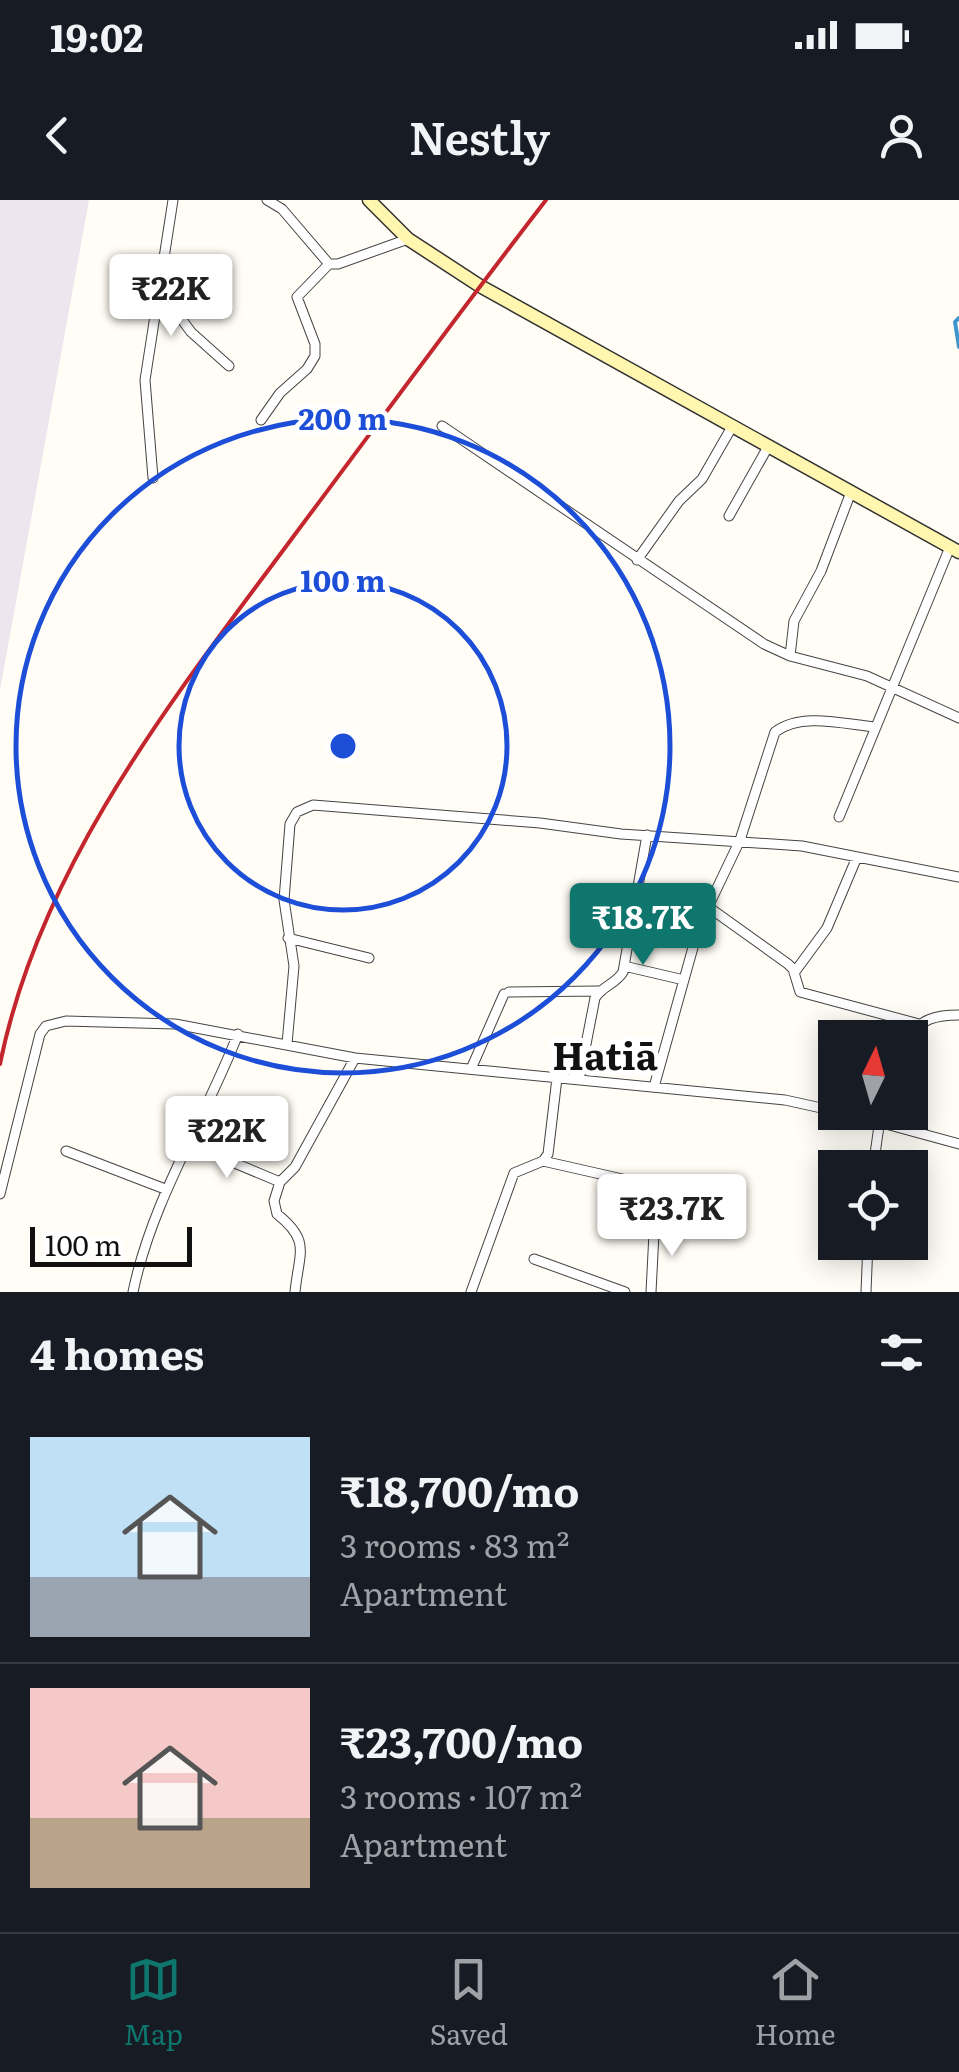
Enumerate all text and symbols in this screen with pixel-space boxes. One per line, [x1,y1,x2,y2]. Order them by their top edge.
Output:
text: 19:02 [50,7,143,64]
text: Nestly [409,102,550,169]
icon: back [30,108,85,163]
icon: person [874,108,929,163]
pin: ₹22K [112,254,230,339]
text: ₹22K [131,262,211,310]
text: 200 m [299,395,388,439]
text: 100 m [300,557,386,601]
centre of rings [325,728,361,764]
pin: ₹18.7K [562,883,724,968]
text: ₹18.7K [592,891,694,939]
north arrow [818,1020,928,1130]
map controls [818,1020,928,1260]
district label: Hatiā [552,1025,658,1082]
pin: ₹22K [168,1096,286,1181]
text: ₹22K [187,1104,267,1152]
button: locate [818,1150,928,1260]
pin: ₹23.7K [591,1174,753,1259]
text: ₹23.7K [619,1182,725,1230]
scale bar [30,1222,192,1266]
text: 100 m [45,1223,122,1265]
text: 4 homes [30,1321,204,1383]
icon: filters [874,1325,929,1380]
text: ₹18,700/mo [340,1458,579,1520]
icon: home [110,1477,230,1597]
text: 3 rooms · 83 m² [340,1520,570,1568]
text: Apartment [340,1568,507,1616]
text: ₹23,700/mo [340,1709,583,1771]
icon: home [110,1728,230,1848]
text: 3 rooms · 107 m² [340,1771,582,1819]
text: Apartment [340,1819,507,1867]
tab: Map [123,1952,183,2054]
tab: Saved [430,1952,508,2054]
tab: Home [755,1952,836,2054]

